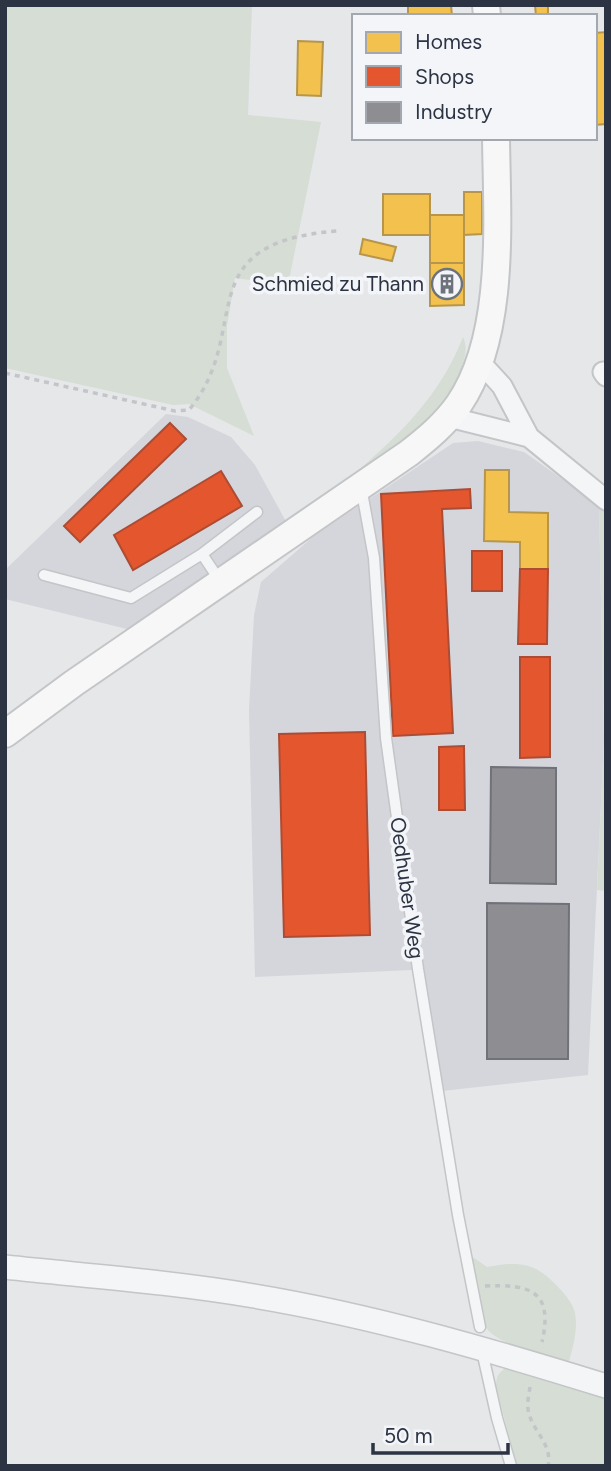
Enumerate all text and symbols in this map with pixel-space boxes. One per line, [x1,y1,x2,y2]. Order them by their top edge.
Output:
legend [352,14,597,140]
text: Homes [415,29,482,54]
text: Shops [415,64,474,89]
text: Industry [415,99,492,124]
building icon: Schmied zu Thann [430,267,464,301]
place label: Schmied zu Thann [252,271,424,296]
street label: Oedhuber Weg [385,816,430,960]
scale bar [373,1412,508,1456]
text: 50 m [384,1423,433,1448]

